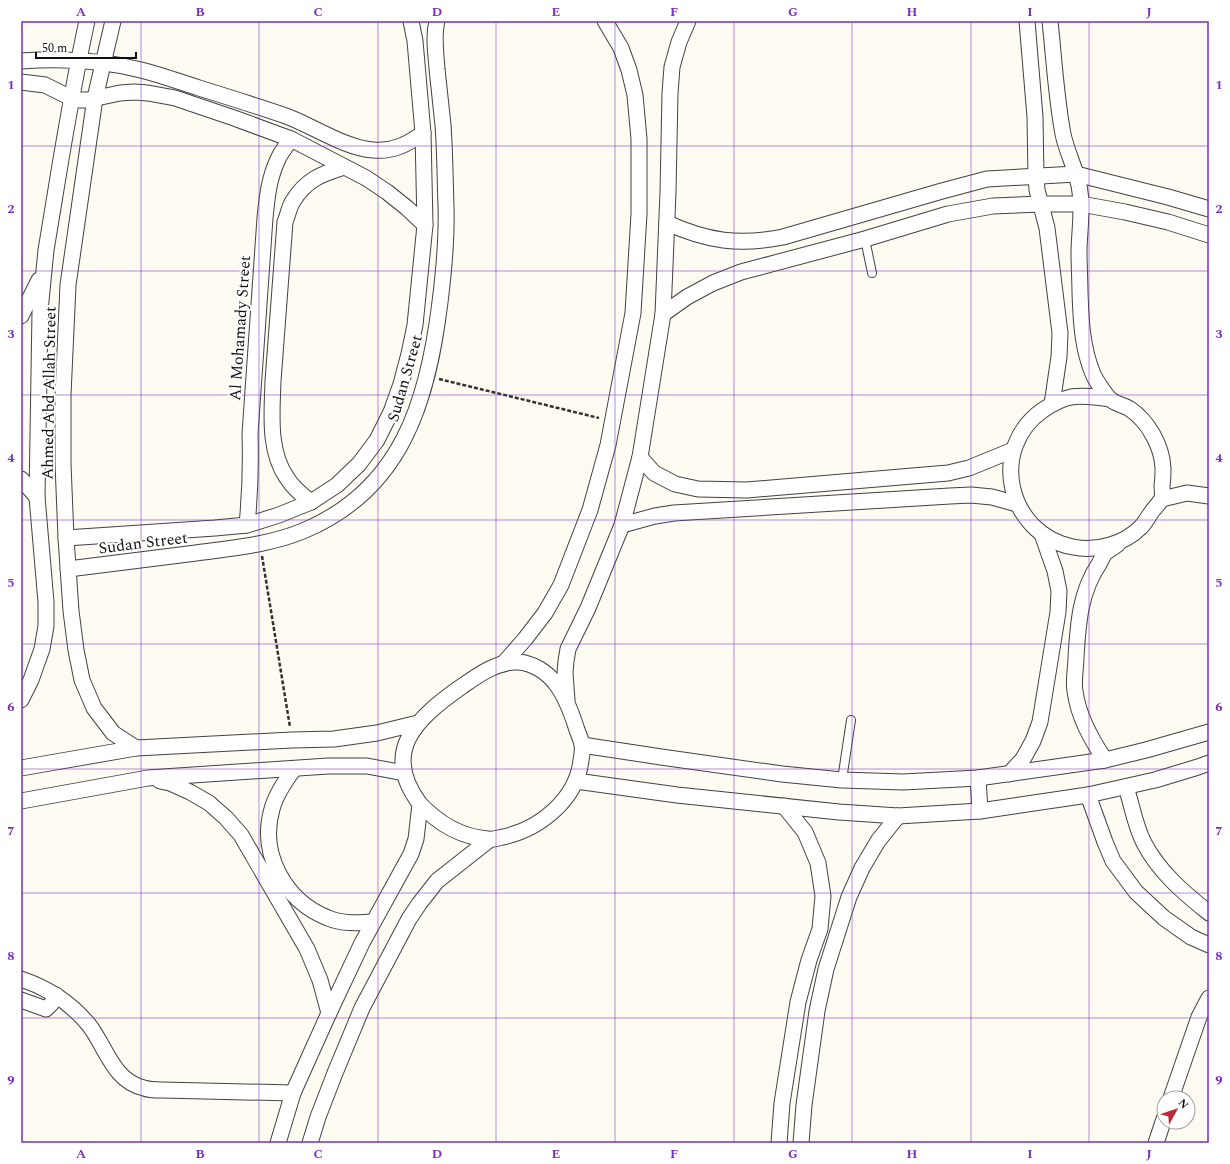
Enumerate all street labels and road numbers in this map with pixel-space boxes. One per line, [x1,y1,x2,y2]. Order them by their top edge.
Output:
street label: Al Mohamady Street [223,254,257,402]
street label: Ahmed Abd Allah Street [35,306,63,480]
street label: Sudan Street [381,332,429,425]
street label: Sudan Street [97,526,189,560]

